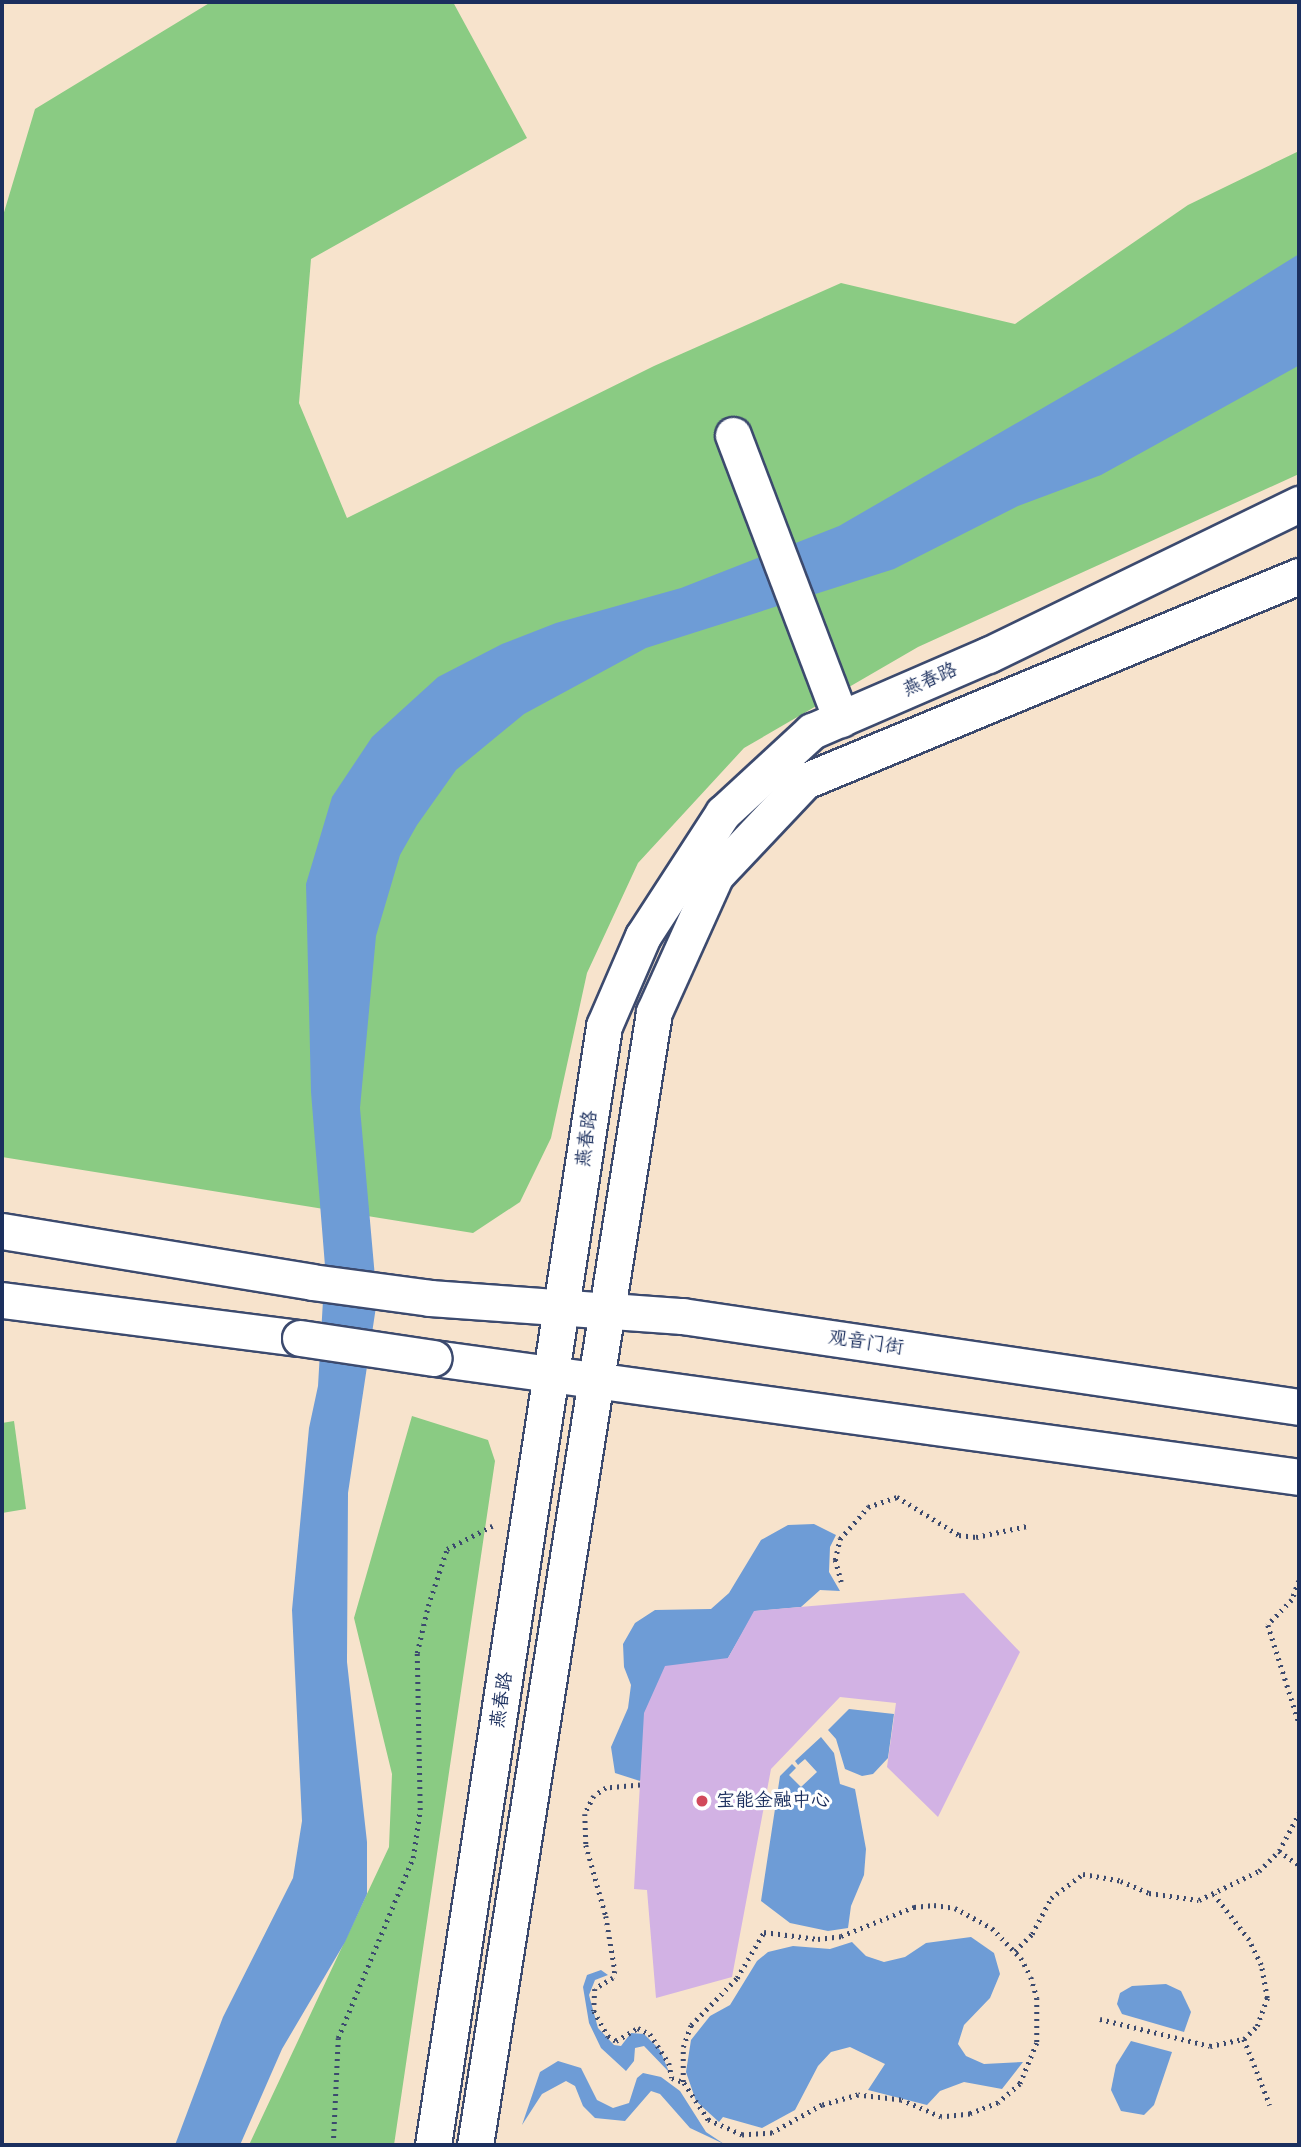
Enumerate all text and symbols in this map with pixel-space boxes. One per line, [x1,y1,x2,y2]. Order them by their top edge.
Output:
street label: 燕春路 [899,658,961,702]
street label: 燕春路 [572,1109,602,1169]
street label: 观音门街 [827,1326,905,1360]
street label: 燕春路 [486,1670,518,1730]
place label: 宝能金融中心 [716,1790,830,1812]
marker: 宝能金融中心 [694,1793,710,1809]

